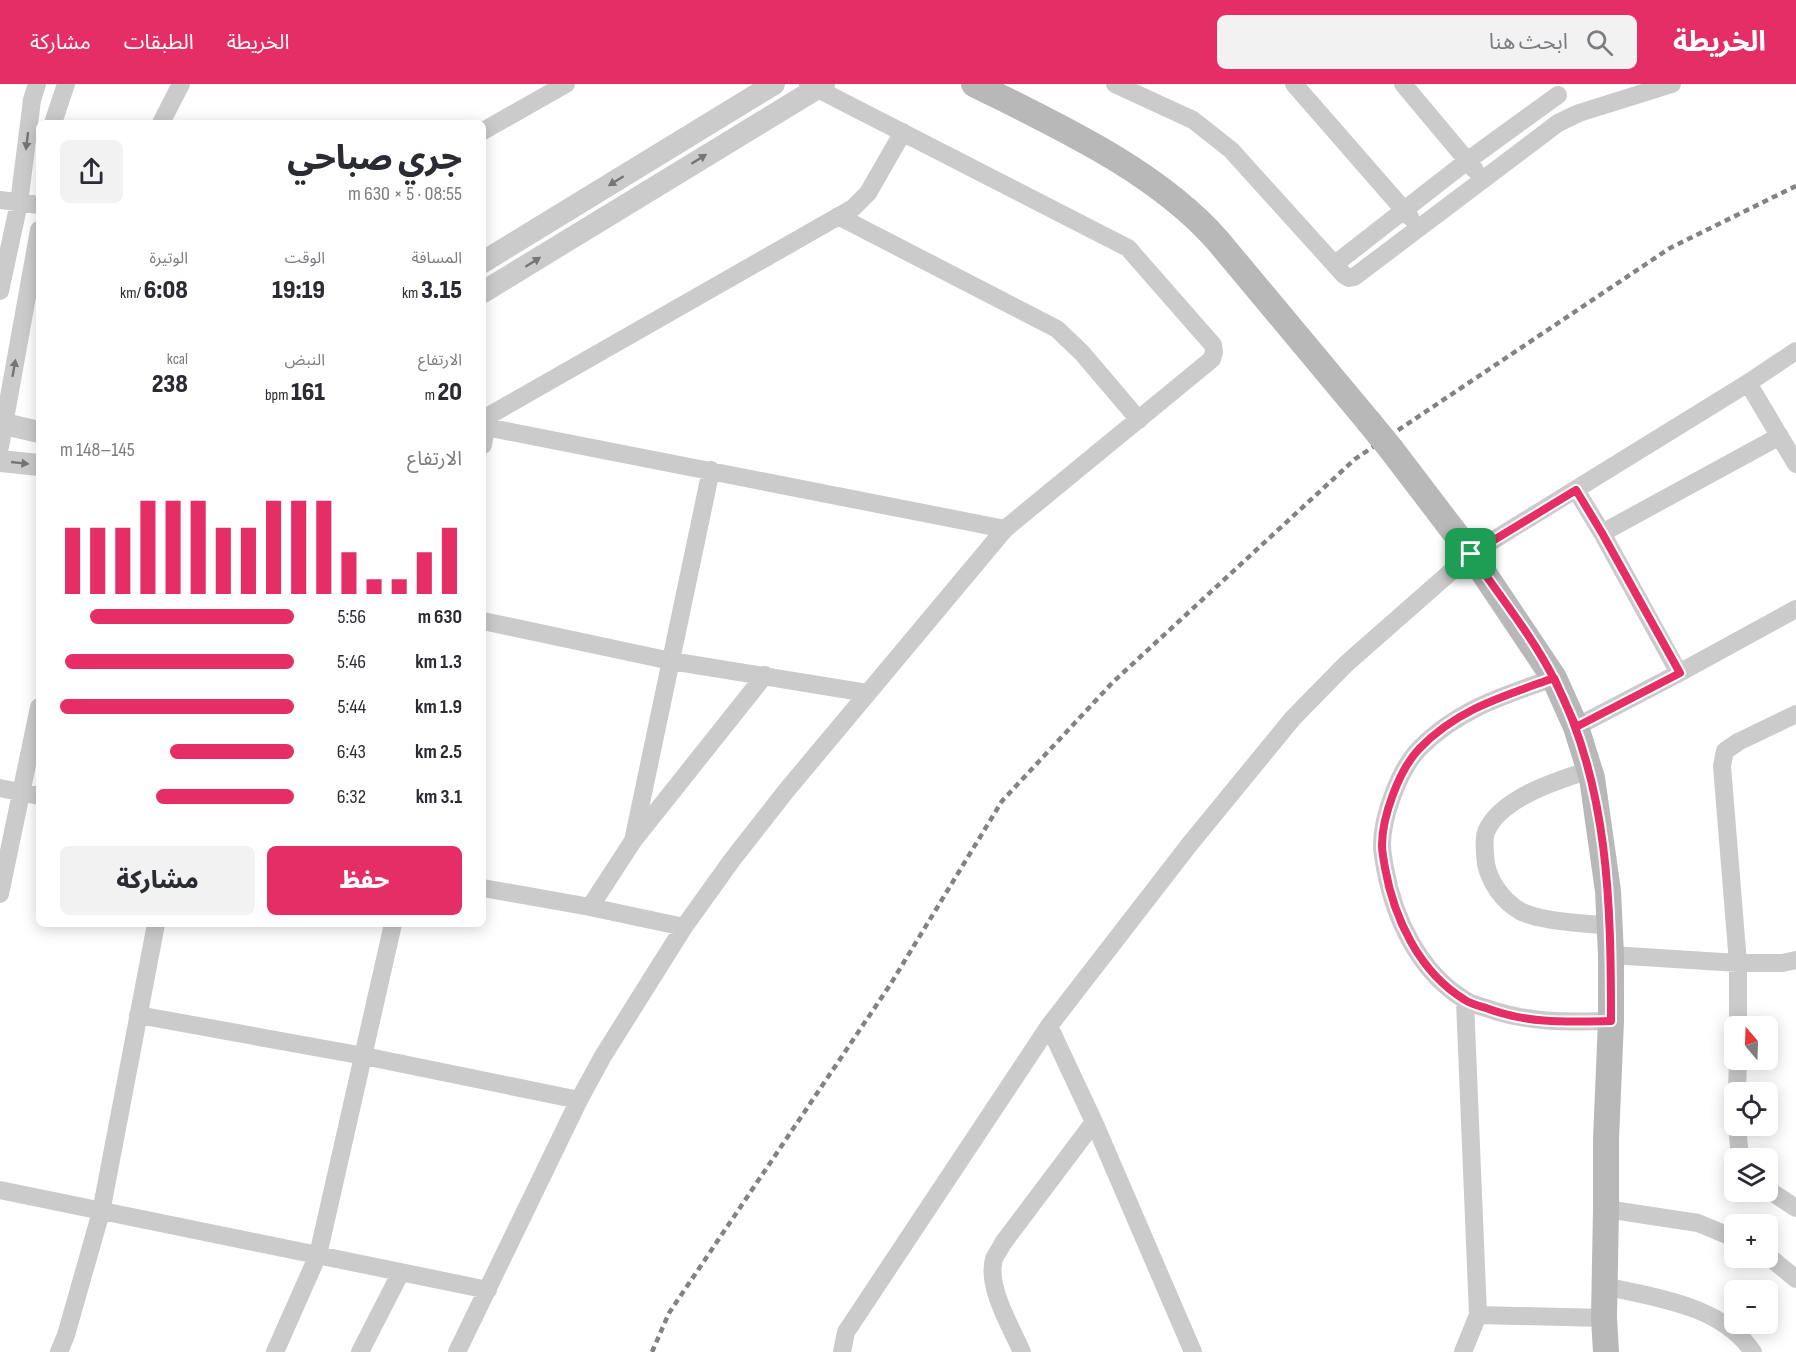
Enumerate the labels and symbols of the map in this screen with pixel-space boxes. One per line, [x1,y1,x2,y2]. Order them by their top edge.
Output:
one-way arrow [22,132,31,151]
one-way arrow [691,154,707,165]
one-way arrow [608,175,624,186]
one-way arrow [525,256,541,267]
one-way arrow [10,359,19,378]
one-way arrow [10,458,29,467]
pin [1445,528,1496,579]
north arrow [1724,1016,1778,1070]

